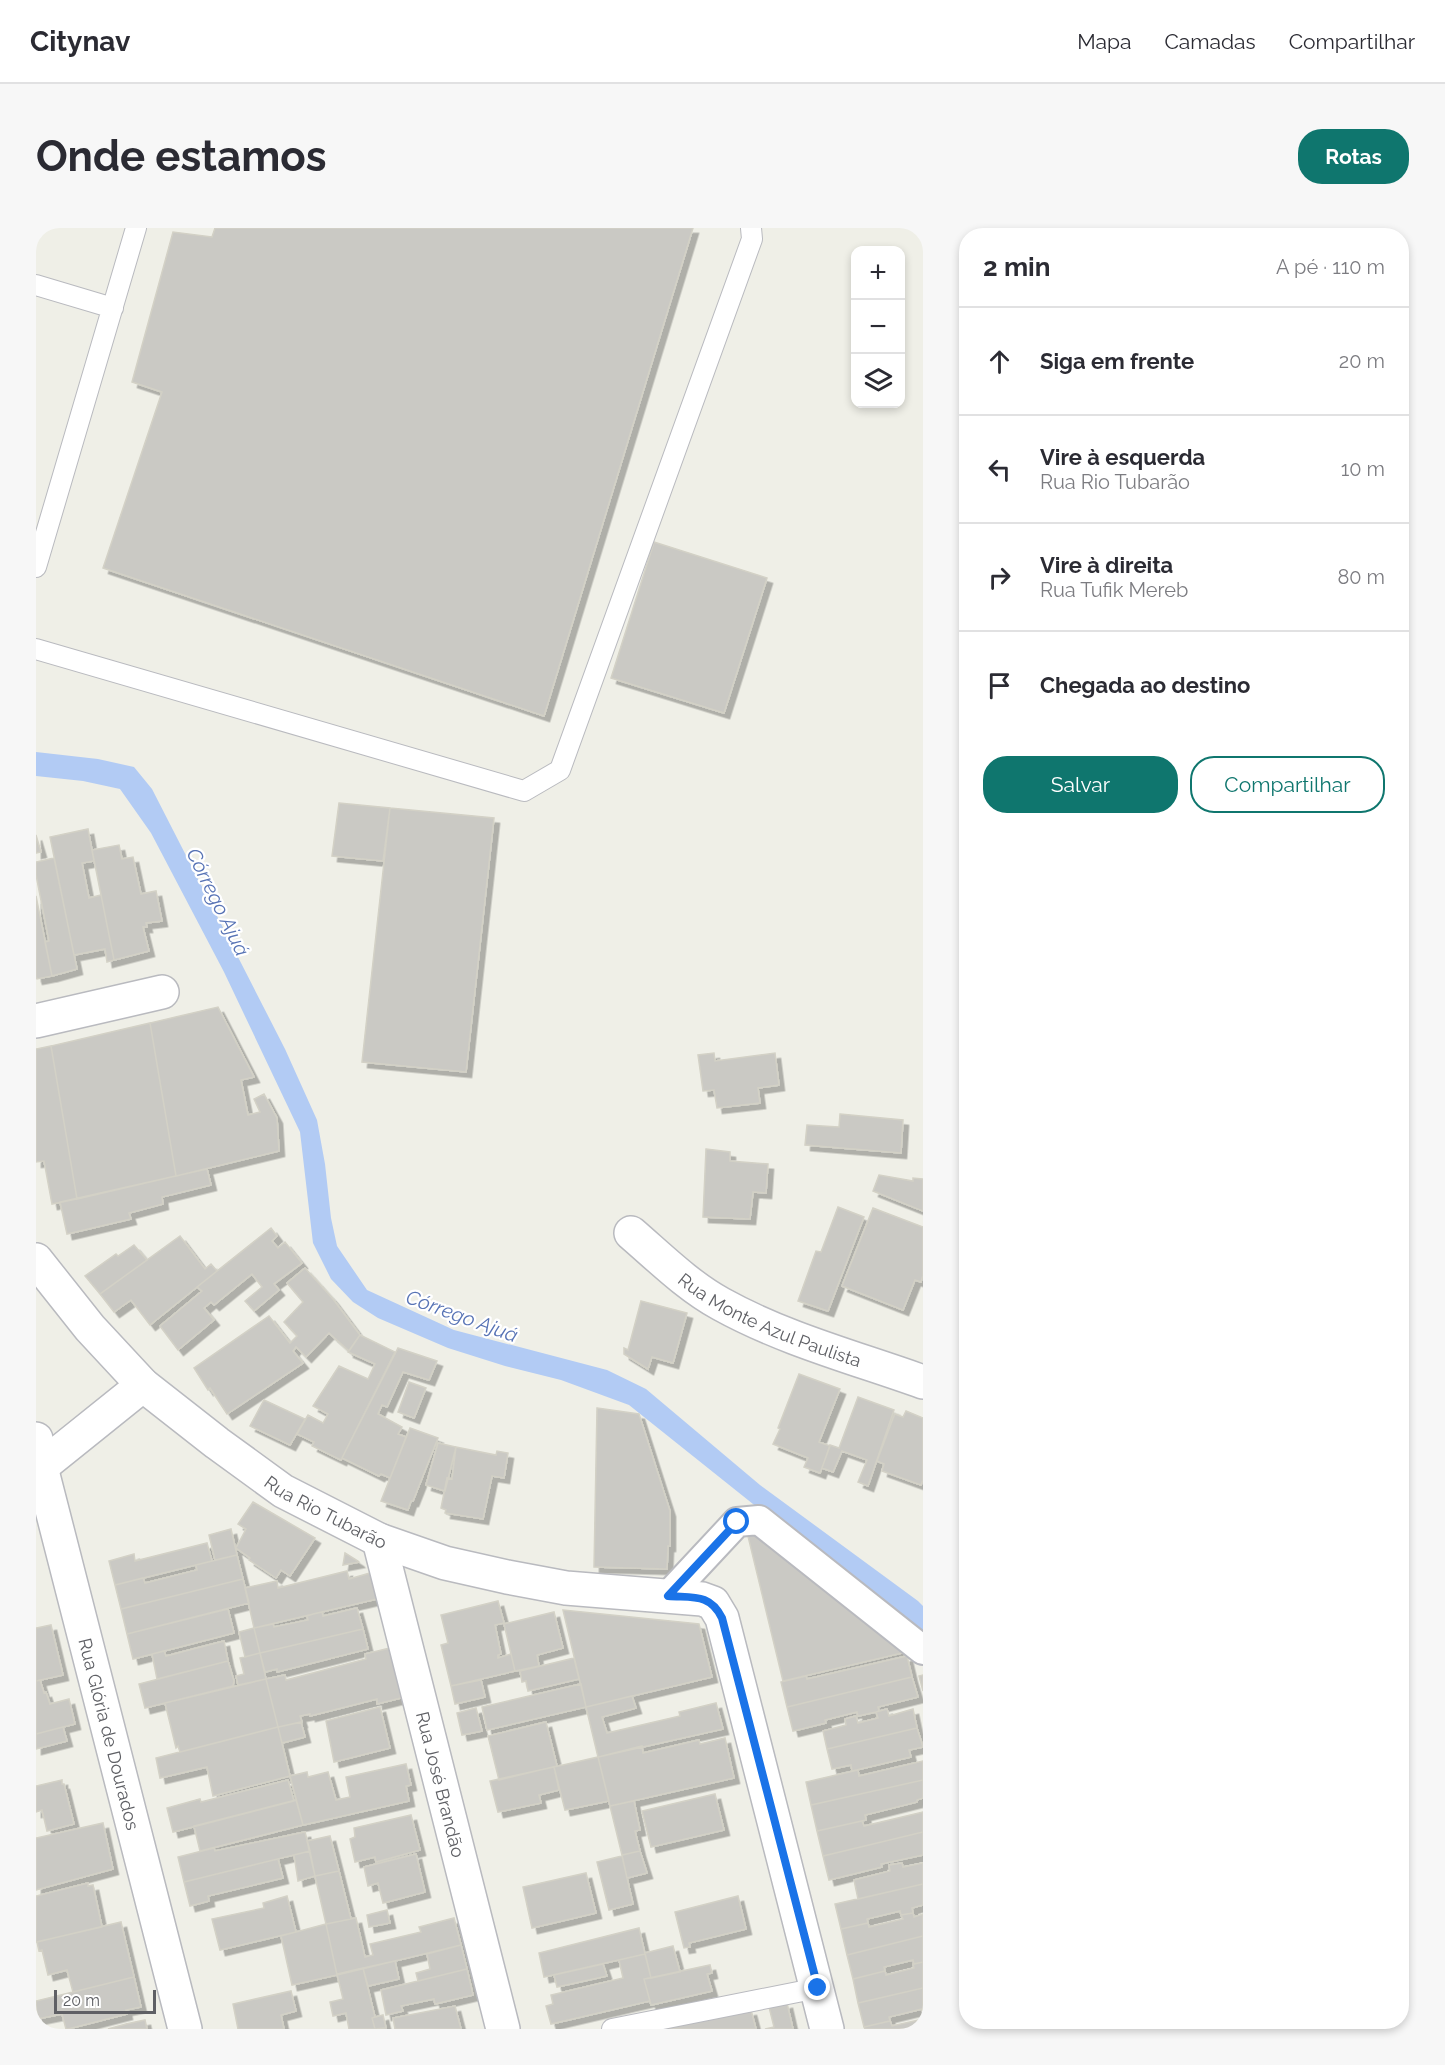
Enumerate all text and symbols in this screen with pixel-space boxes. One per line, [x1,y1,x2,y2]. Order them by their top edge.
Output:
text: Citynav [30,25,130,58]
text: Mapa [1077,29,1131,54]
text: Camadas [1164,29,1256,54]
text: Compartilhar [1289,29,1415,54]
button: Rotas [1298,129,1409,184]
text: Onde estamos [36,132,327,181]
map controls [851,246,905,408]
button: + [851,246,905,300]
text: 2 min [983,252,1050,282]
text: A pé · 110 m [1276,255,1385,279]
button: − [851,300,905,354]
icon: ahead [983,345,1016,378]
text: Siga em frente [1040,348,1194,374]
text: 20 m [1339,349,1385,373]
button: layers [851,354,905,408]
text: Vire à esquerda [1040,444,1205,470]
icon: left [983,453,1016,486]
text: 10 m [1341,457,1385,481]
text: Rua Rio Tubarão [1040,470,1190,494]
text: Vire à direita [1040,552,1173,578]
icon: right [983,561,1016,594]
text: 80 m [1337,565,1385,589]
text: Rua Tufik Mereb [1040,578,1188,602]
icon: arrive [983,669,1016,702]
text: Chegada ao destino [1040,672,1250,698]
button: Salvar [983,756,1178,813]
button: Compartilhar [1190,756,1385,813]
water label: Córrego Ajuá [182,844,254,960]
street label: Rua Monte Azul Paulista [674,1268,864,1371]
water label: Córrego Ajuá [403,1285,521,1347]
street label: Rua Rio Tubarão [261,1471,390,1552]
route start [723,1508,749,1534]
street label: Rua Glória de Dourados [75,1636,144,1832]
street label: Rua José Brandão [412,1709,470,1860]
route end [804,1974,830,2000]
scale bar [54,1987,156,2014]
text: 20 m [63,1991,100,2010]

